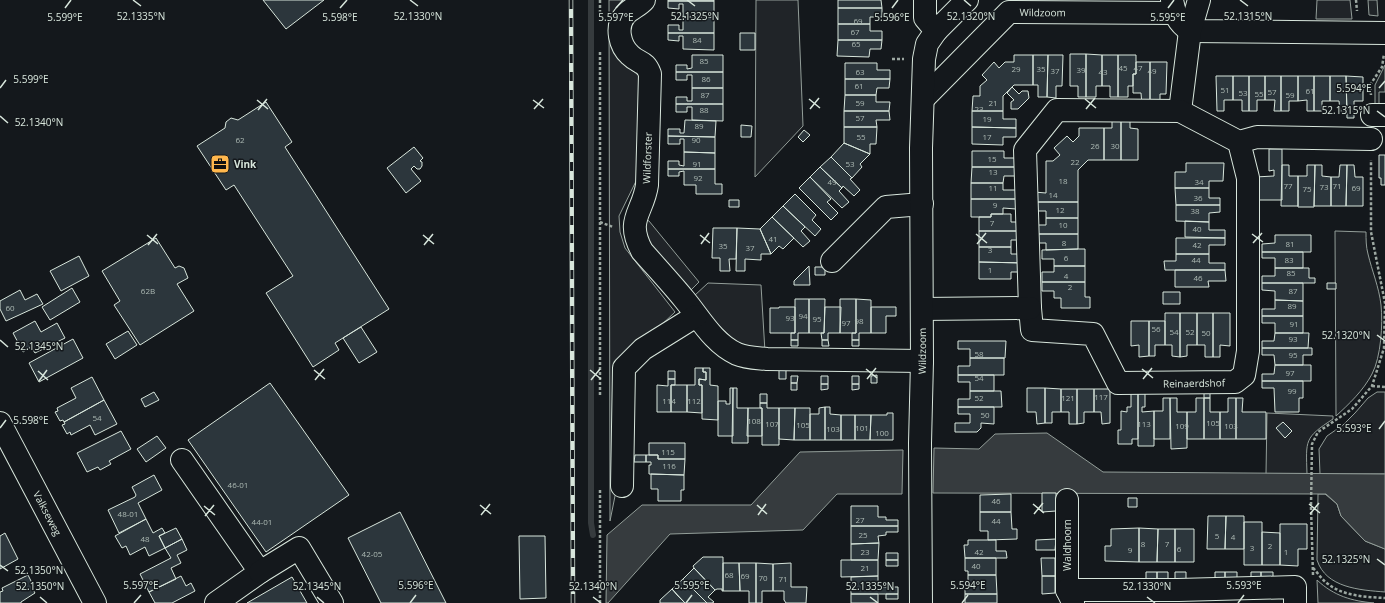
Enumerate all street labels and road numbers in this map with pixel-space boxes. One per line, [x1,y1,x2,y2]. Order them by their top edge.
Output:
street label: Wildzoom [1019,5,1066,19]
street label: Wildforster [639,132,655,184]
street label: Wildzoom [915,328,929,374]
street label: Reinaerdshof [1163,375,1226,391]
street label: Valkseweg [30,488,65,538]
street label: Waldhoorn [1060,519,1074,571]

